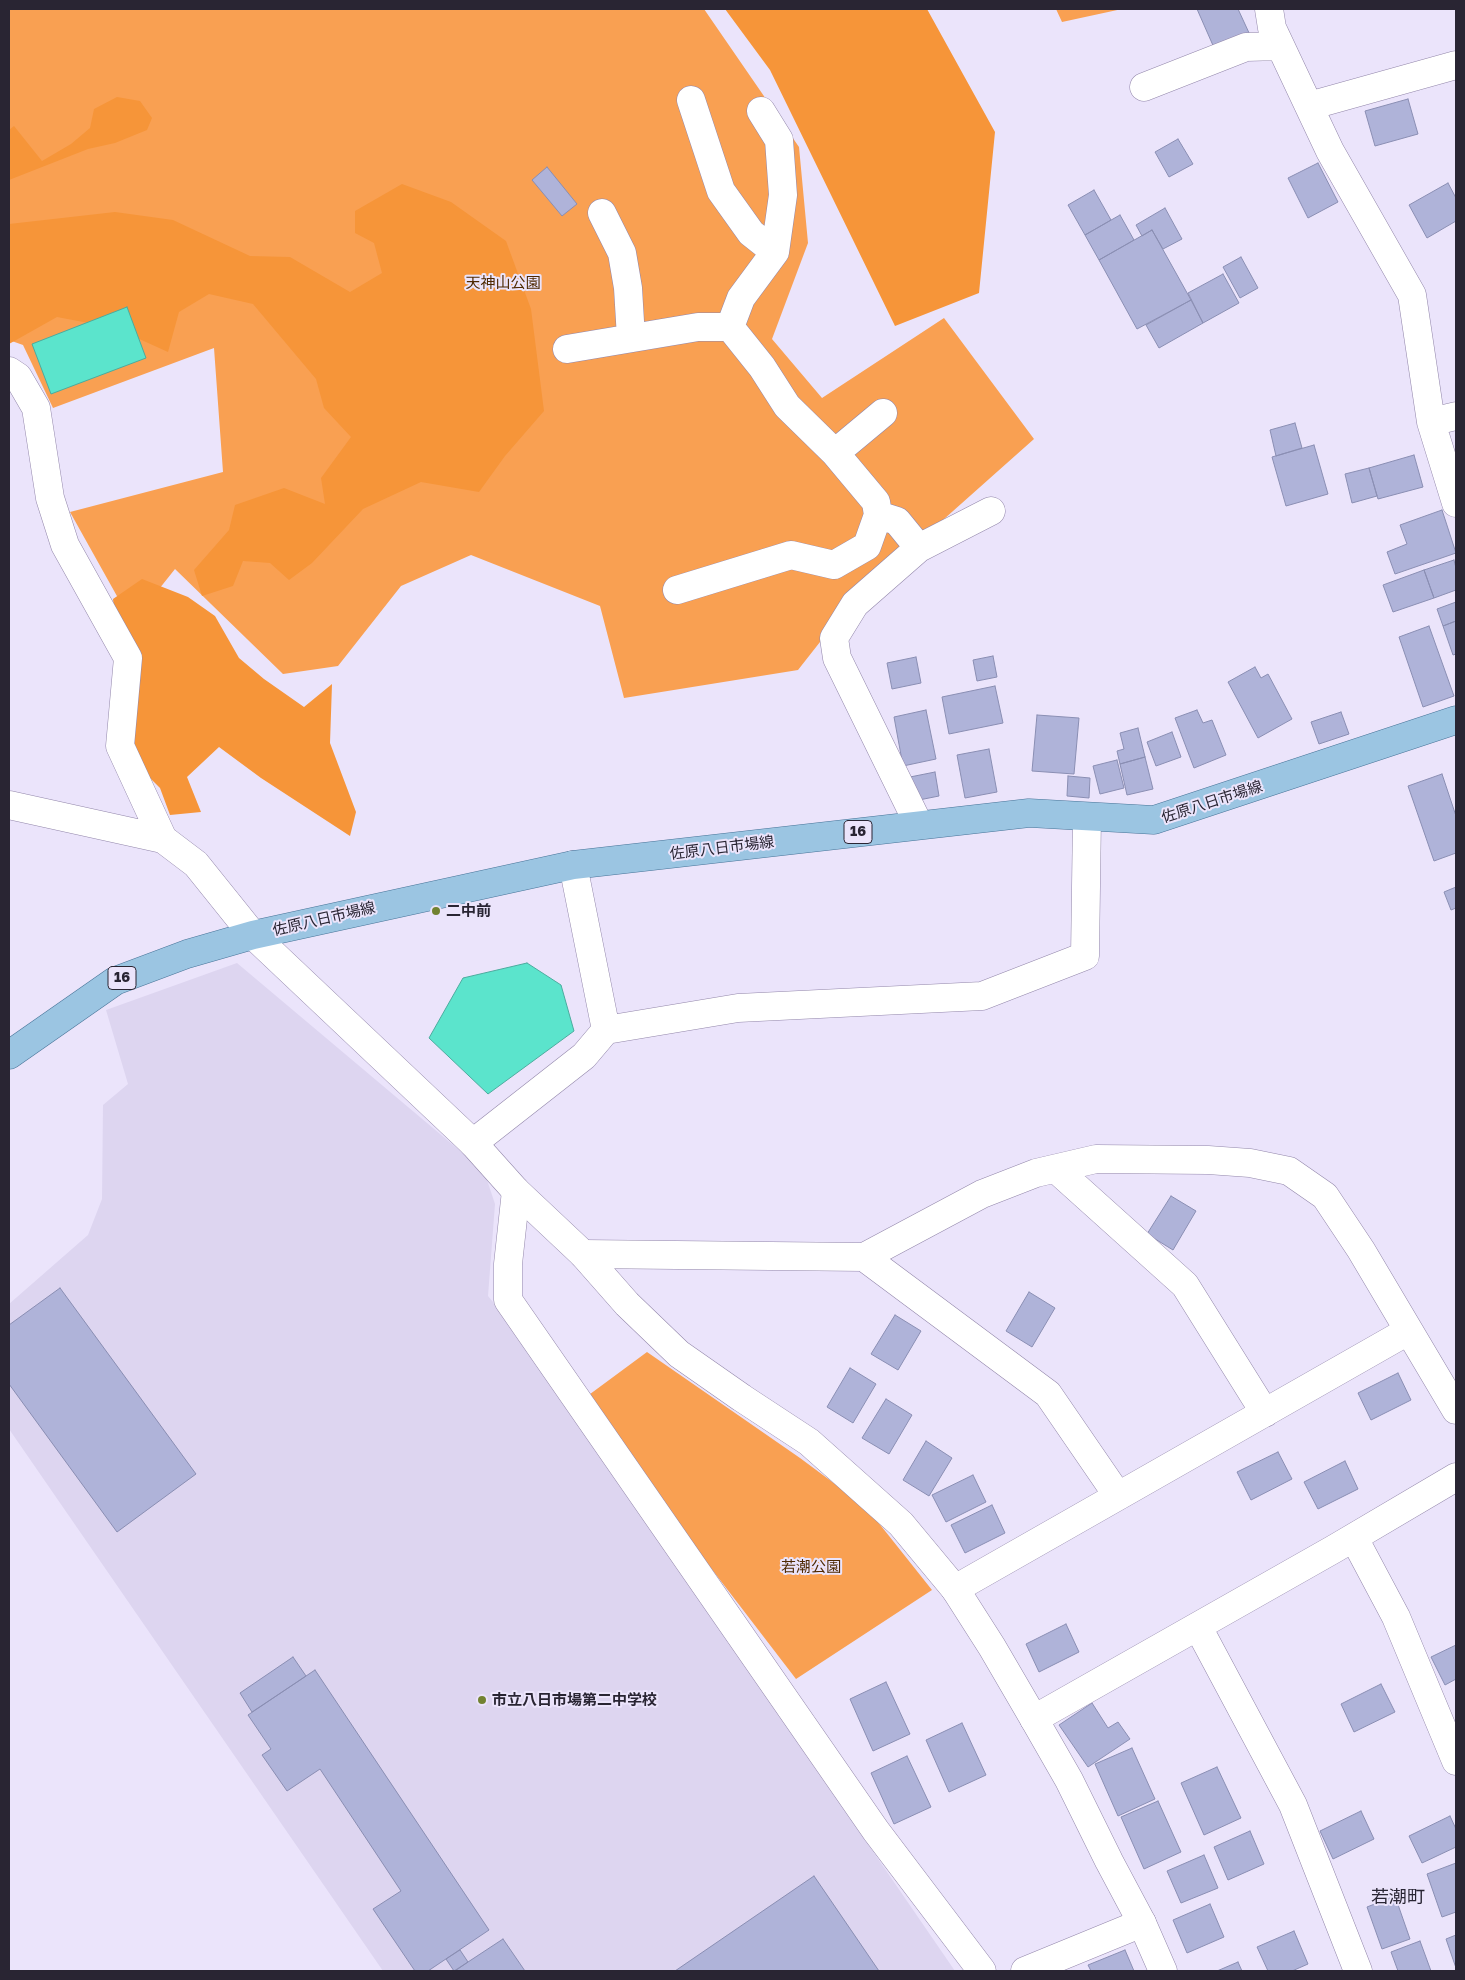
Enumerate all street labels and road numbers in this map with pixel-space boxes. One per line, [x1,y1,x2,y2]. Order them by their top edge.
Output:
street label: 佐原八日市場線 [1159,777,1265,827]
road number: 16 [844,820,872,844]
street label: 佐原八日市場線 [669,833,775,863]
street label: 佐原八日市場線 [271,898,377,940]
road number: 16 [108,966,136,990]

